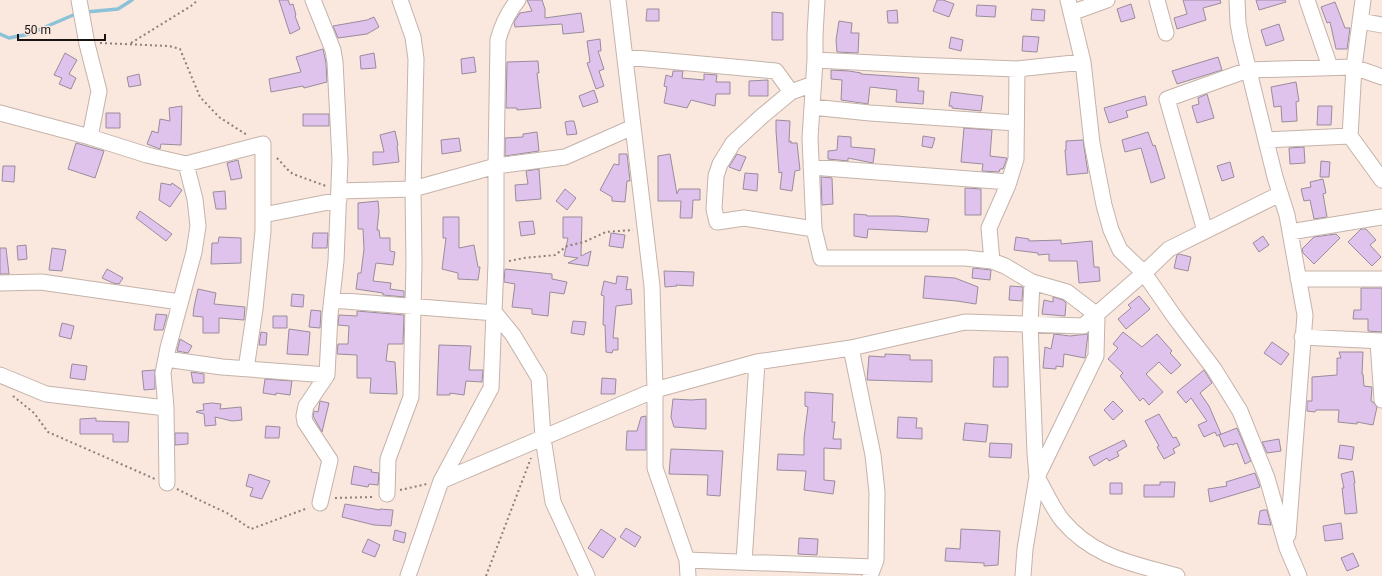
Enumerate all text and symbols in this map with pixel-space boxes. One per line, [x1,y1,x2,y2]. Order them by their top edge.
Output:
scale bar [18,16,105,42]
text: 50 m [24,23,51,37]

